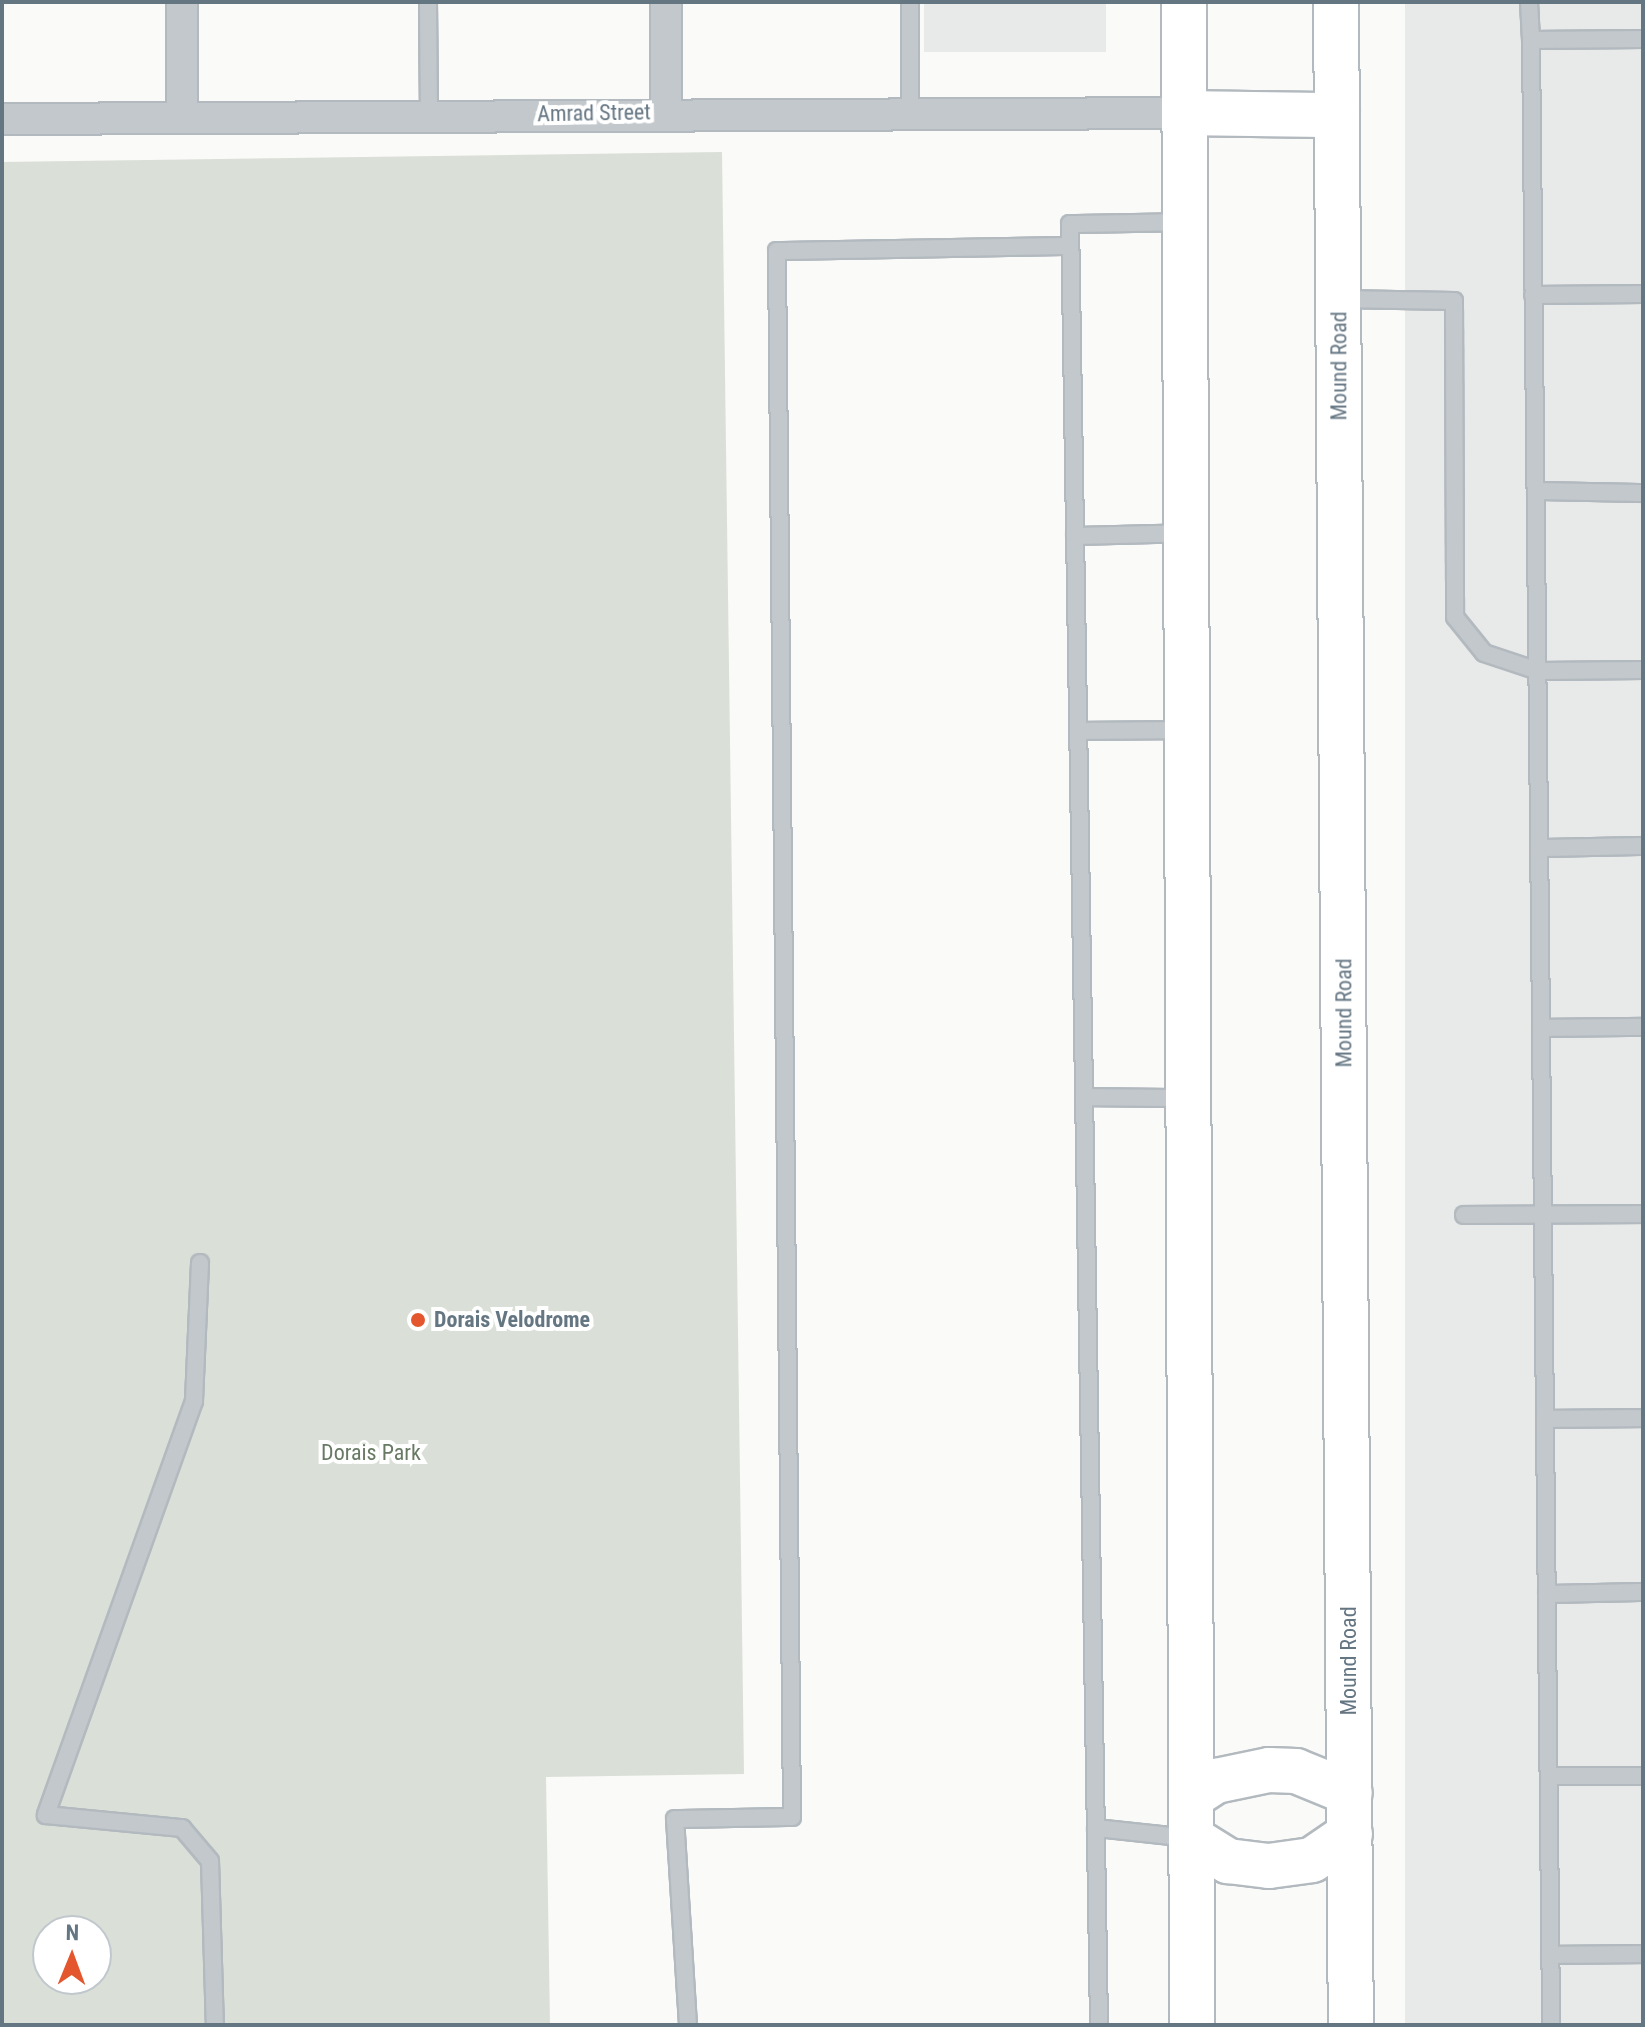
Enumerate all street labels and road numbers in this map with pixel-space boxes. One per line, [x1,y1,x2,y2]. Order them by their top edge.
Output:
street label: Amrad Street [537,99,651,127]
street label: Mound Road [1326,311,1352,421]
street label: Mound Road [1331,958,1357,1068]
street label: Mound Road [1336,1606,1362,1716]

